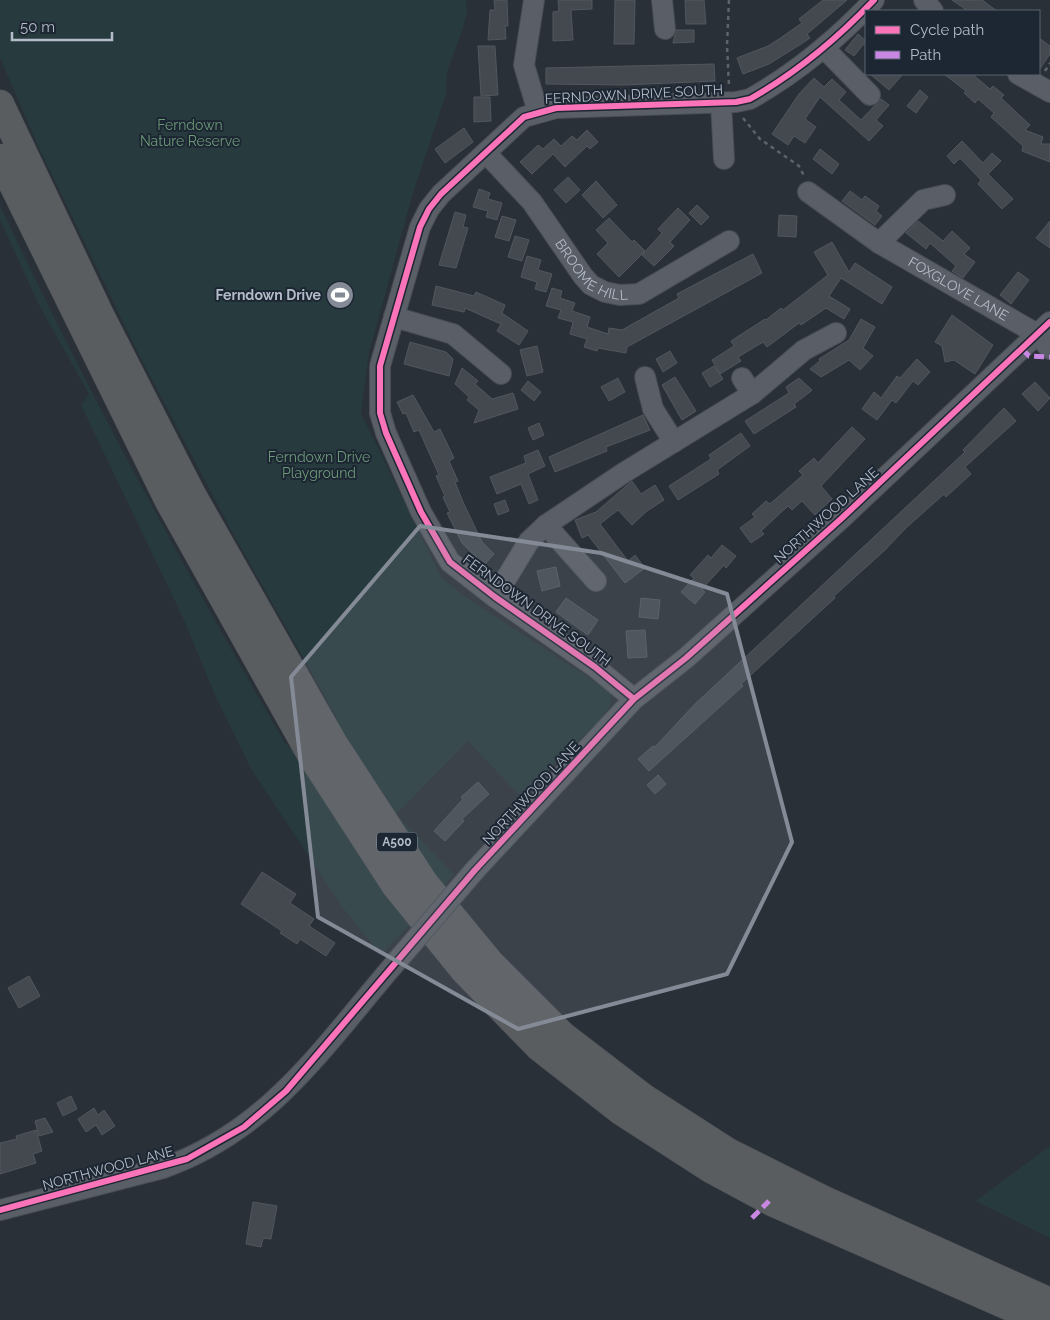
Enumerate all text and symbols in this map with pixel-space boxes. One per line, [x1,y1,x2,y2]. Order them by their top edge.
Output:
scale bar [12,10,112,42]
legend [865,10,1040,75]
text: 50 m [20,18,55,36]
text: Cycle path [910,21,984,39]
text: Path [910,46,941,64]
street label: FERNDOWN DRIVE SOUTH [544,81,724,107]
park label: Ferndown Nature Reserve [140,117,240,149]
street label: BROOME HILL [552,236,628,303]
street label: FOXGLOVE LANE [905,254,1011,324]
sports icon: Ferndown Drive [325,280,355,310]
place label: Ferndown Drive [216,287,322,303]
park label: Ferndown Drive Playground [268,449,370,481]
street label: NORTHWOOD LANE [770,464,882,566]
street label: FERNDOWN DRIVE SOUTH [460,551,614,669]
street label: NORTHWOOD LANE [479,738,583,848]
road number: A500 [377,832,417,852]
street label: NORTHWOOD LANE [41,1143,175,1193]

